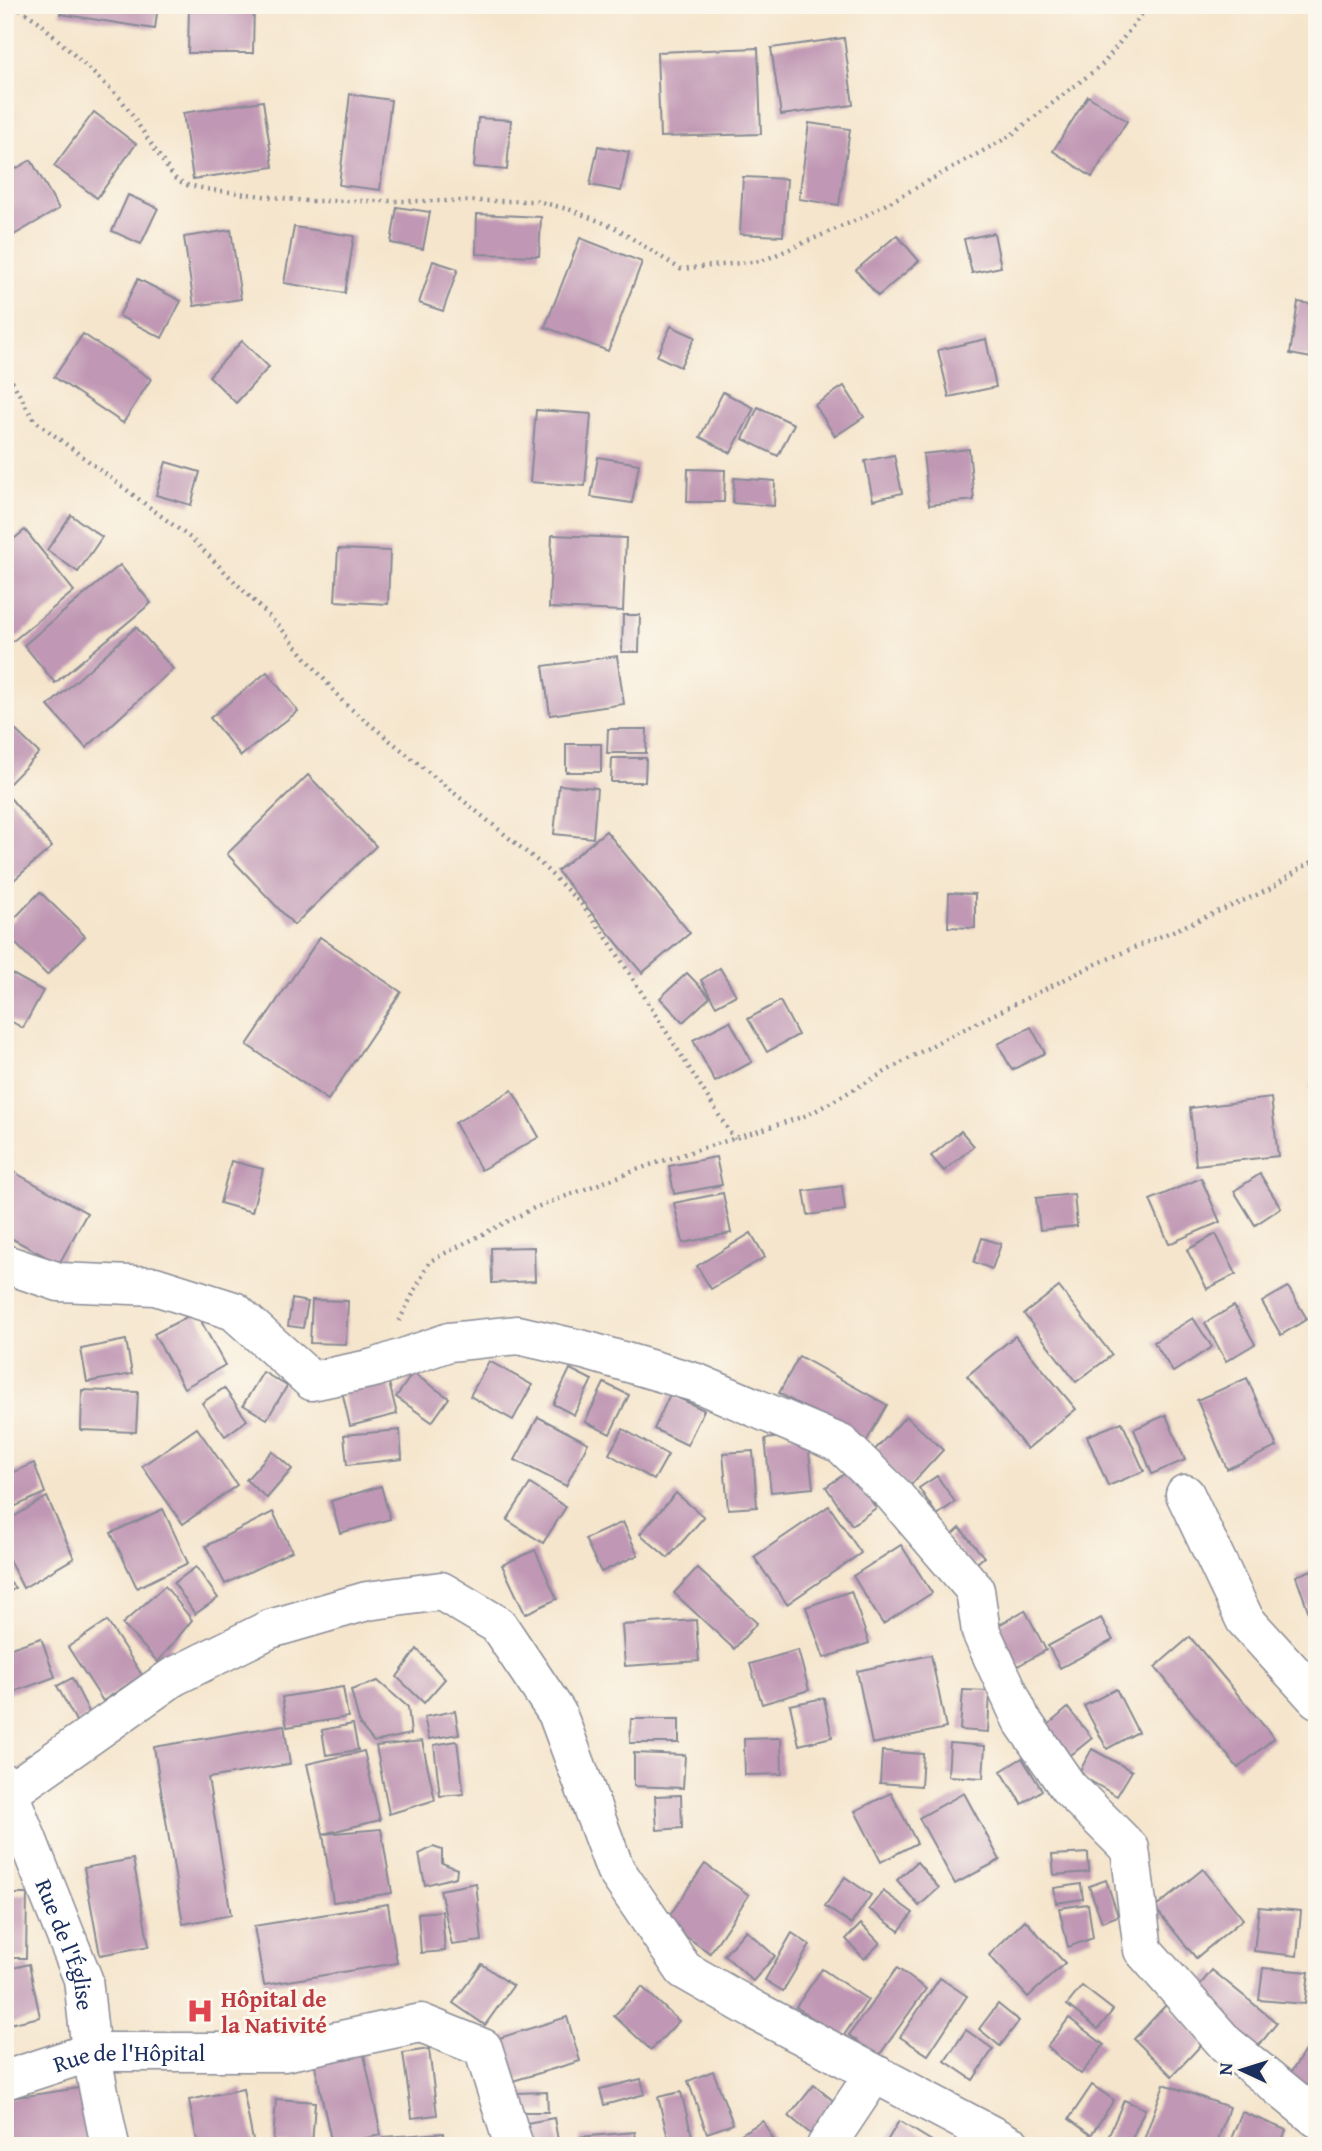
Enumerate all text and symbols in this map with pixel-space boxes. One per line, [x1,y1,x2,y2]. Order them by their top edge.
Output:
street label: Rue de l'Église [28,1873,103,2012]
place label: Hôpital de la Nativité [221,1982,327,2041]
hospital icon: Hôpital de la Nativité [185,1996,215,2026]
street label: Rue de l'Hôpital [49,2036,205,2080]
north arrow [1206,2036,1276,2106]
text: N [1211,2061,1239,2076]

